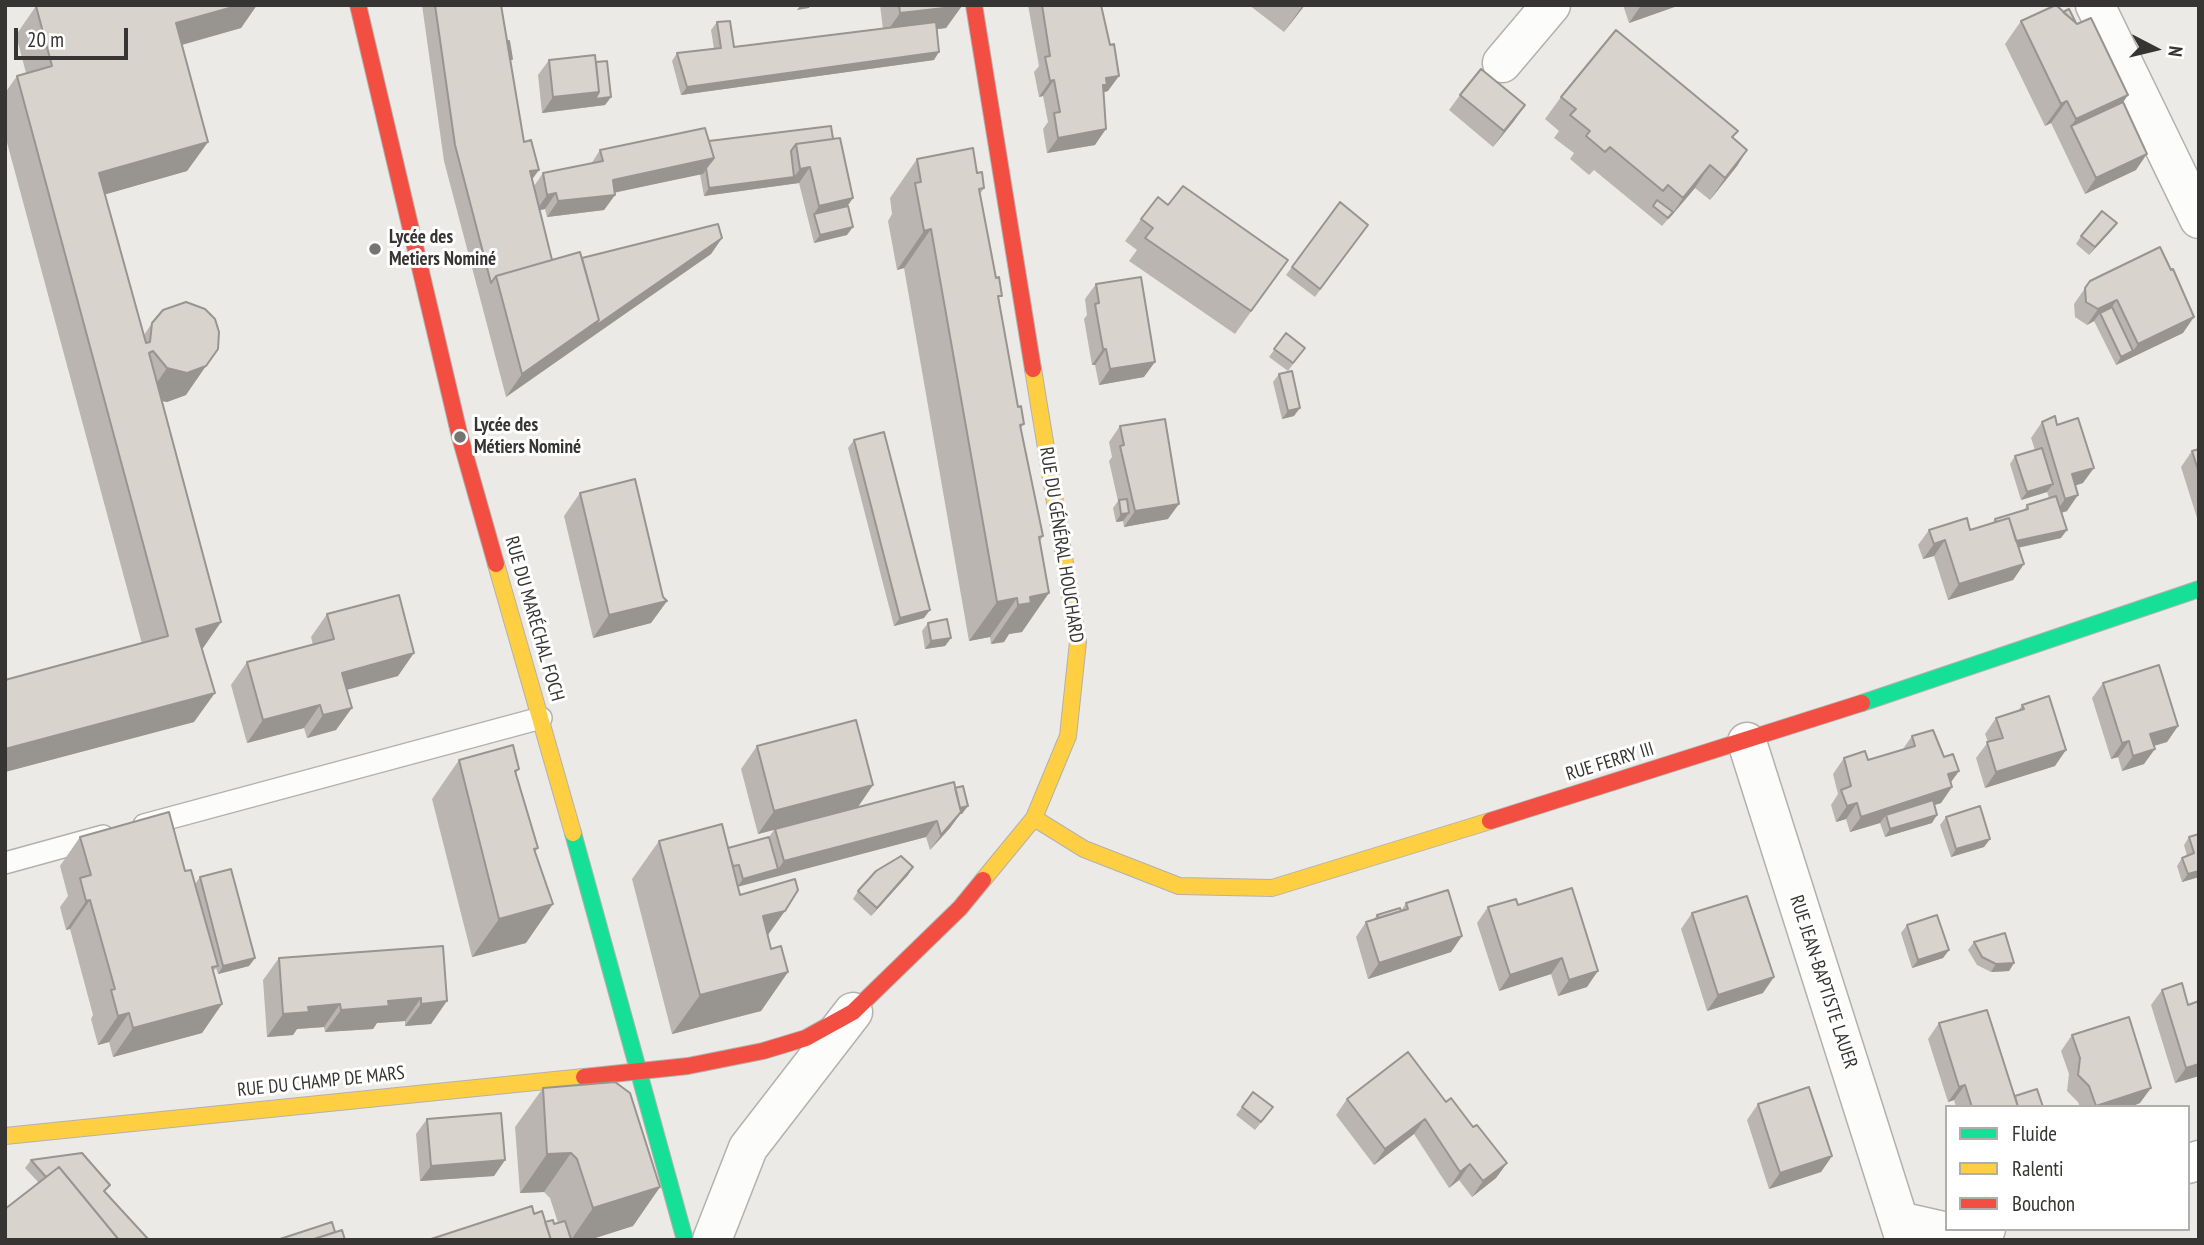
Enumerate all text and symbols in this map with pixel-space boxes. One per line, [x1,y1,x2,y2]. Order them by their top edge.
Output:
scale bar [18,14,131,58]
north arrow [2120,14,2190,84]
text: 20 m [27,26,64,53]
text: N [2163,45,2188,58]
place label: Lycée des Metiers Nominé [389,227,496,271]
marker: Lycée des Metiers Nominé [367,241,383,257]
place label: Lycée des Métiers Nominé [474,415,581,459]
marker: Lycée des Métiers Nominé [452,429,468,445]
street label: RUE DU GÉNÉRAL HOUCHARD [1034,445,1088,645]
street label: RUE DU MARÉCHAL FOCH [500,534,568,704]
street label: RUE FERRY III [1563,738,1657,786]
street label: RUE JEAN-BAPTISTE LAUER [1784,892,1862,1072]
street label: RUE DU CHAMP DE MARS [236,1062,406,1102]
legend [1945,1105,2190,1231]
text: Fluide [2012,1120,2057,1147]
text: Ralenti [2012,1155,2064,1182]
text: Bouchon [2012,1190,2075,1217]

